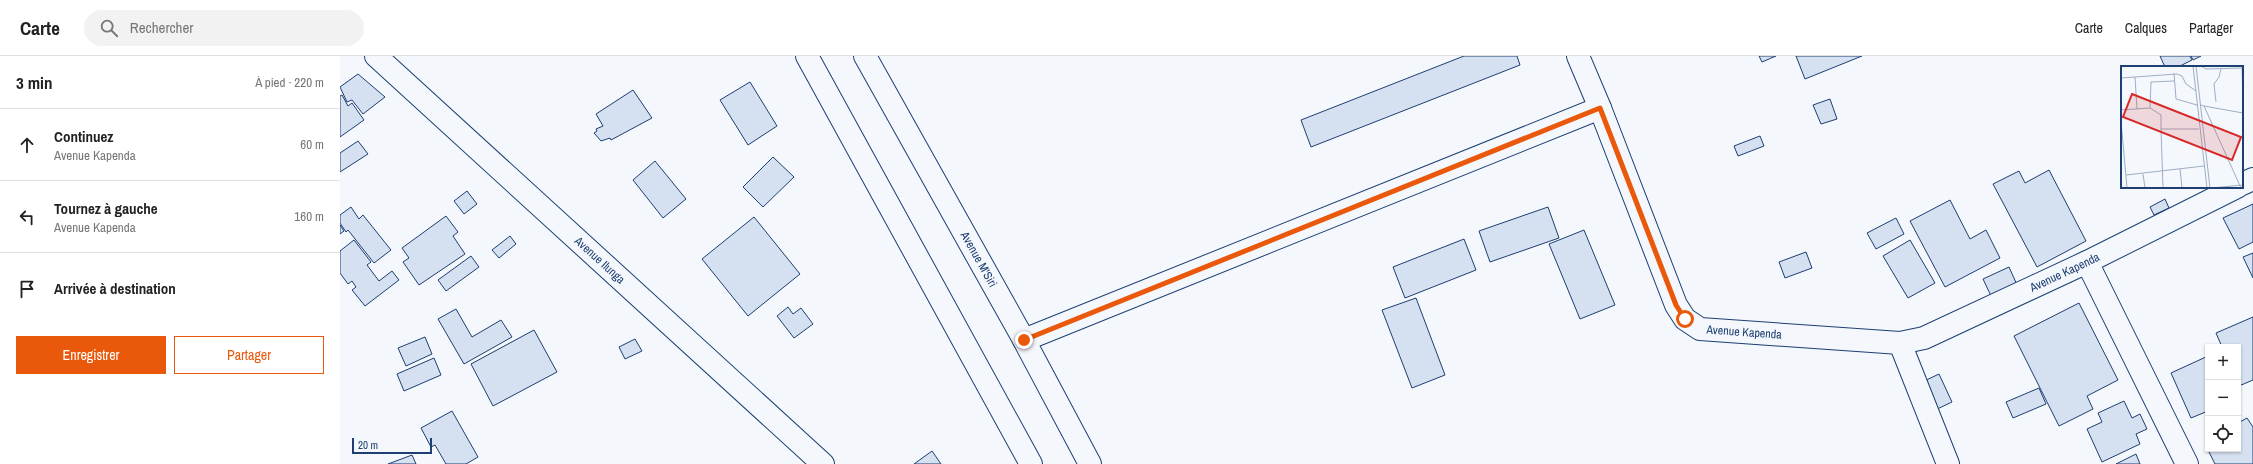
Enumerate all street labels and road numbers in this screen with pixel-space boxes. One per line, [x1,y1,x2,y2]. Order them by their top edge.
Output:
street label: Avenue M'Siri [956,228,1001,290]
street label: Avenue Ilunga [570,232,629,288]
street label: Avenue Kapenda [2026,249,2103,296]
street label: Avenue Kapenda [1705,321,1783,343]

